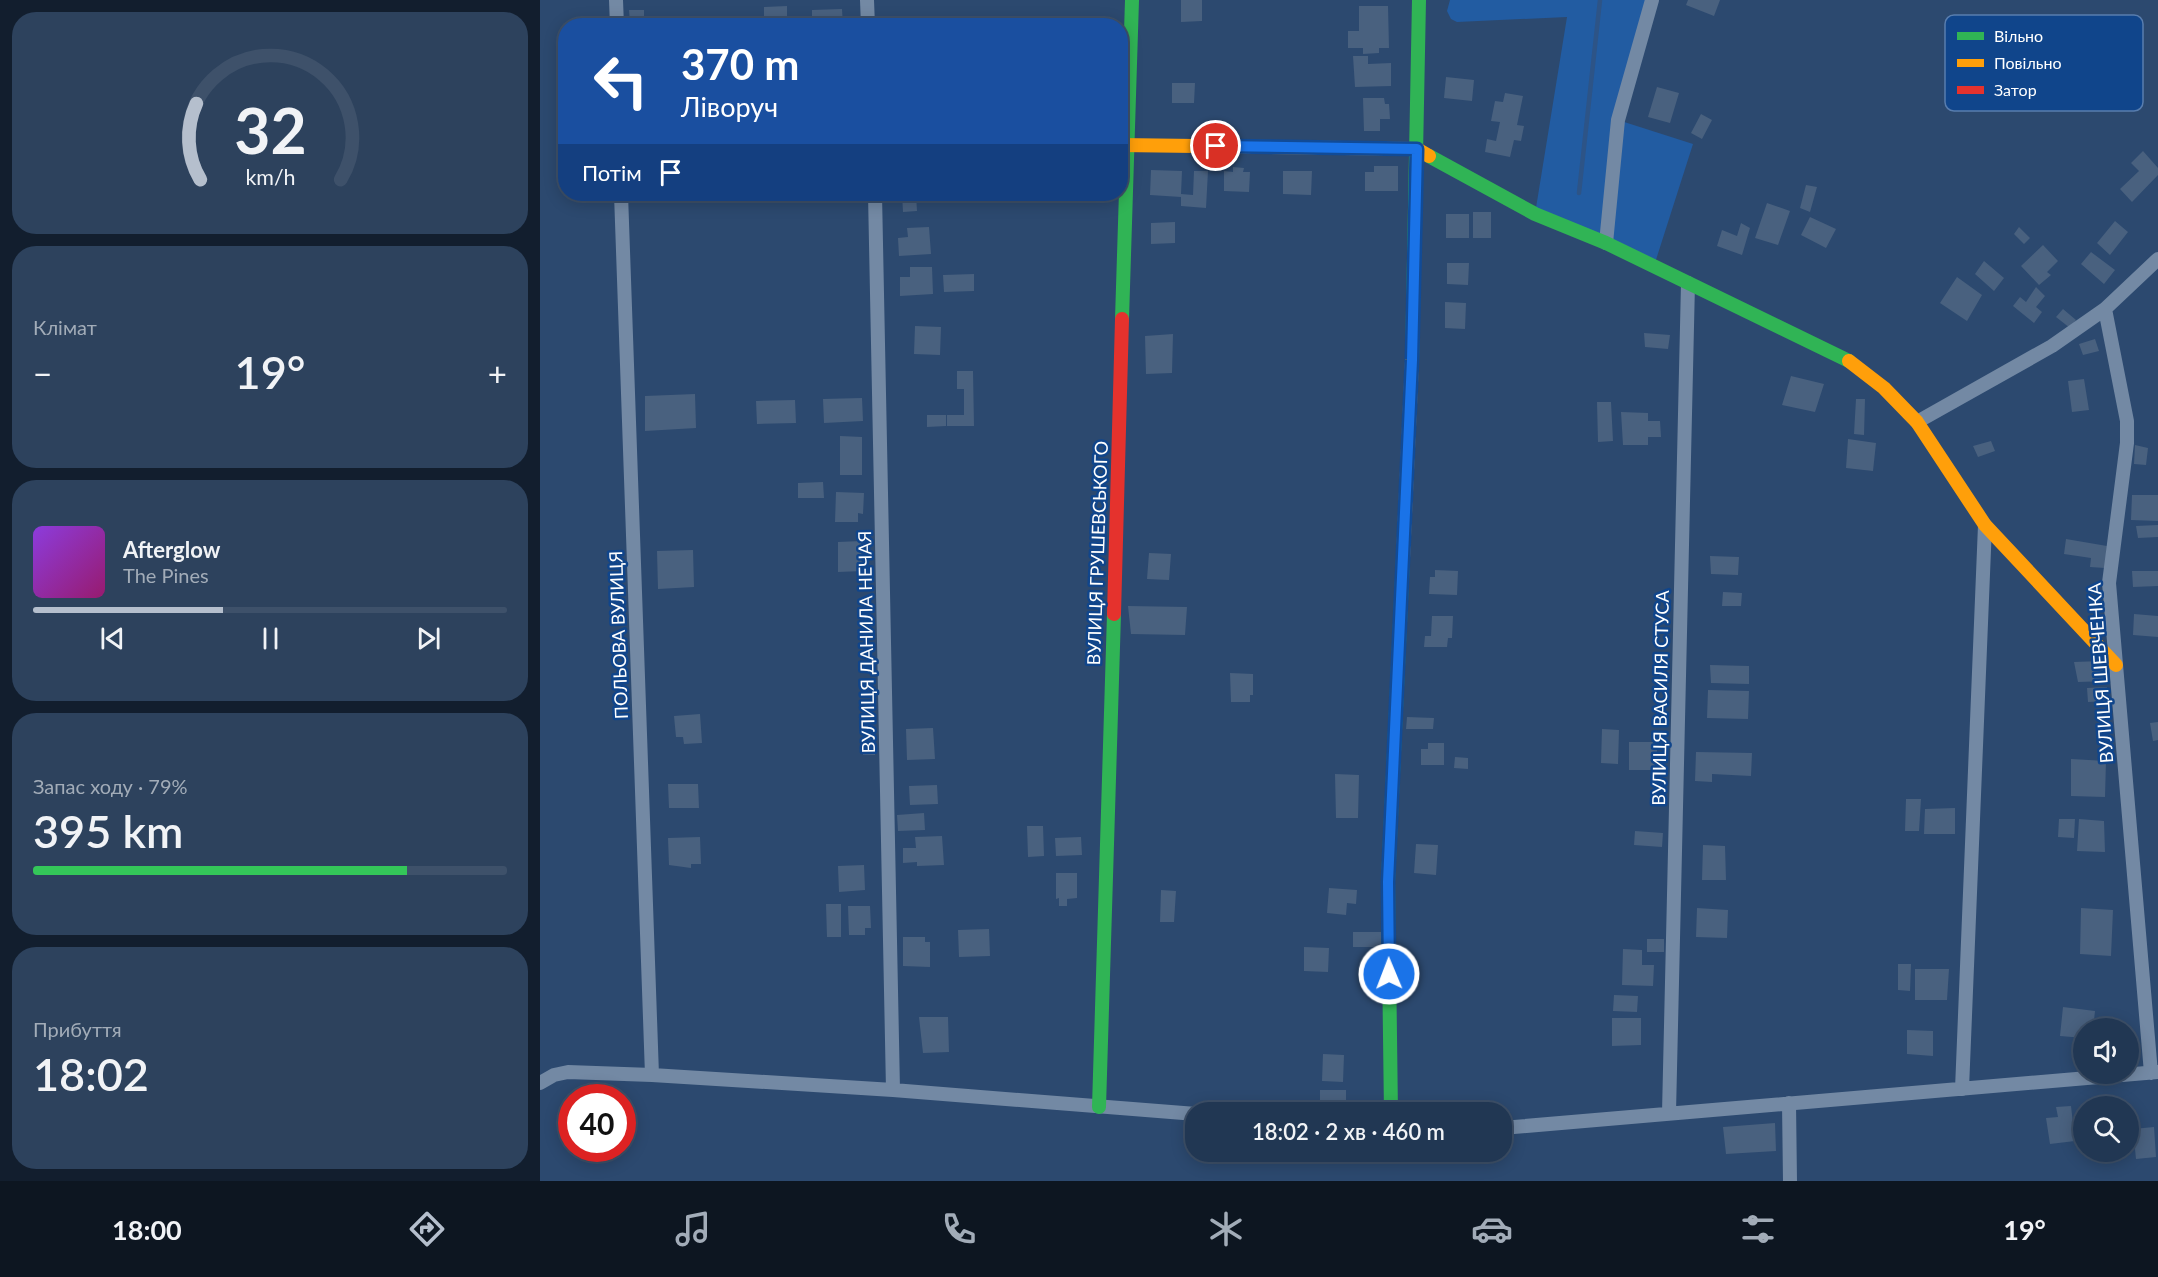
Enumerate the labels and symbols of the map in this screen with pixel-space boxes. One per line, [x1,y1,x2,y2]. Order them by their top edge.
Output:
legend [1945,15,2143,111]
text: Вільно [1994,26,2043,45]
text: Повільно [1994,53,2061,72]
text: Затор [1994,80,2037,99]
pin [1190,120,1241,171]
street label: ВУЛИЦЯ ГРУШЕВСЬКОГО [1082,440,1112,666]
street label: ВУЛИЦЯ ДАНИЛА НЕЧАЯ [853,530,879,754]
street label: ПОЛЬОВА ВУЛИЦЯ [604,550,632,720]
street label: ВУЛИЦЯ ШЕВЧЕНКА [2083,581,2117,764]
street label: ВУЛИЦЯ ВАСИЛЯ СТУСА [1647,589,1673,806]
position arrow [1357,942,1421,1006]
speed limit sign: 40 [558,1084,636,1162]

